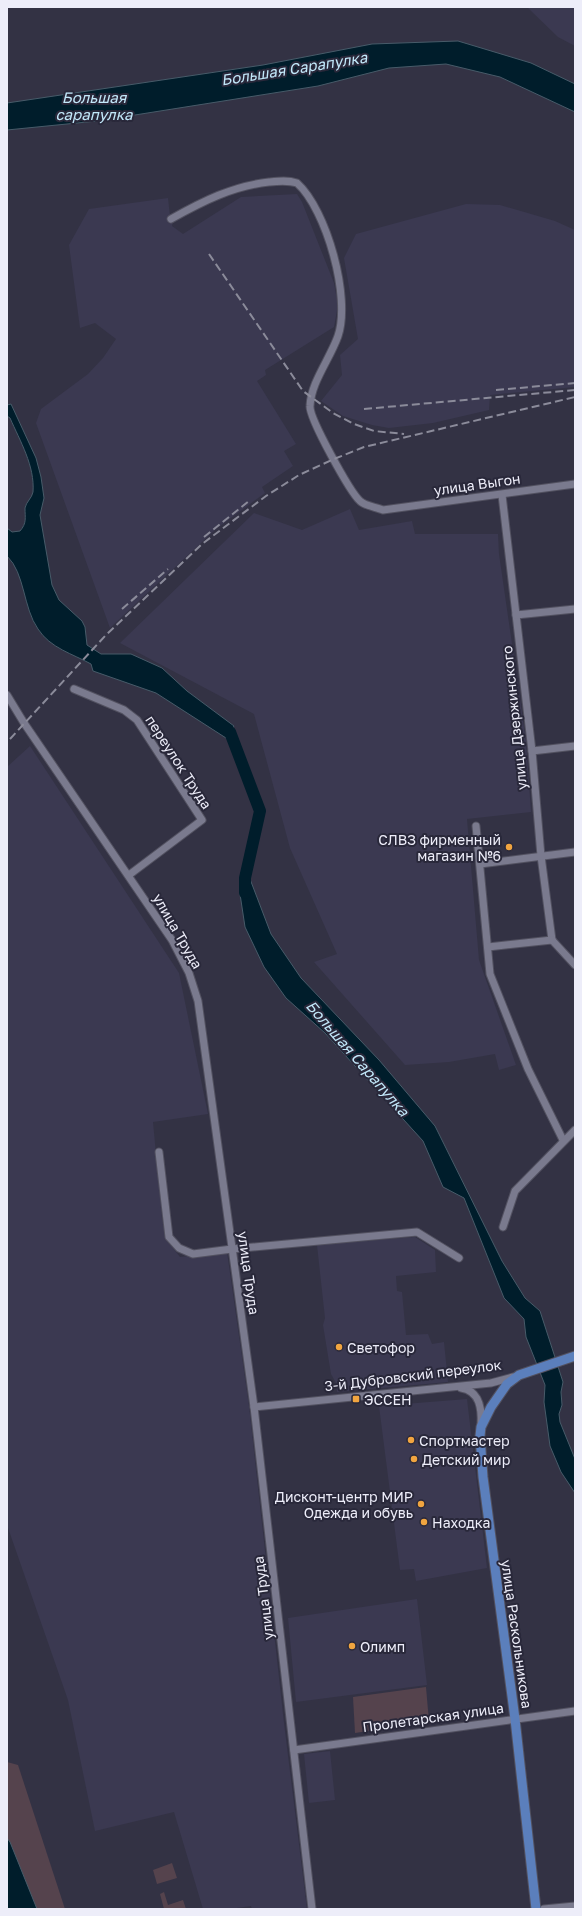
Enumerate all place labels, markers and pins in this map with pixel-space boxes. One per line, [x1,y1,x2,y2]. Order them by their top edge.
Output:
place label: СЛВЗ фирменный магазин №6 [378,831,501,864]
marker: СЛВЗ фирменный магазин №6 [504,842,514,852]
place label: Светофор [347,1339,415,1356]
marker: Светофор [334,1342,344,1352]
place label: ЭССЕН [364,1391,412,1408]
marker: ЭССЕН [351,1394,361,1404]
place label: Спортмастер [419,1432,510,1449]
marker: Спортмастер [406,1435,416,1445]
place label: Детский мир [422,1451,510,1468]
marker: Детский мир [409,1454,419,1464]
place label: Дисконт-центр МИР Одежда и обувь [275,1488,413,1521]
marker: Дисконт-центр МИР Одежда и обувь [416,1499,426,1509]
place label: Находка [432,1514,491,1531]
marker: Находка [419,1517,429,1527]
place label: Олимп [360,1638,405,1655]
marker: Олимп [347,1641,357,1651]

